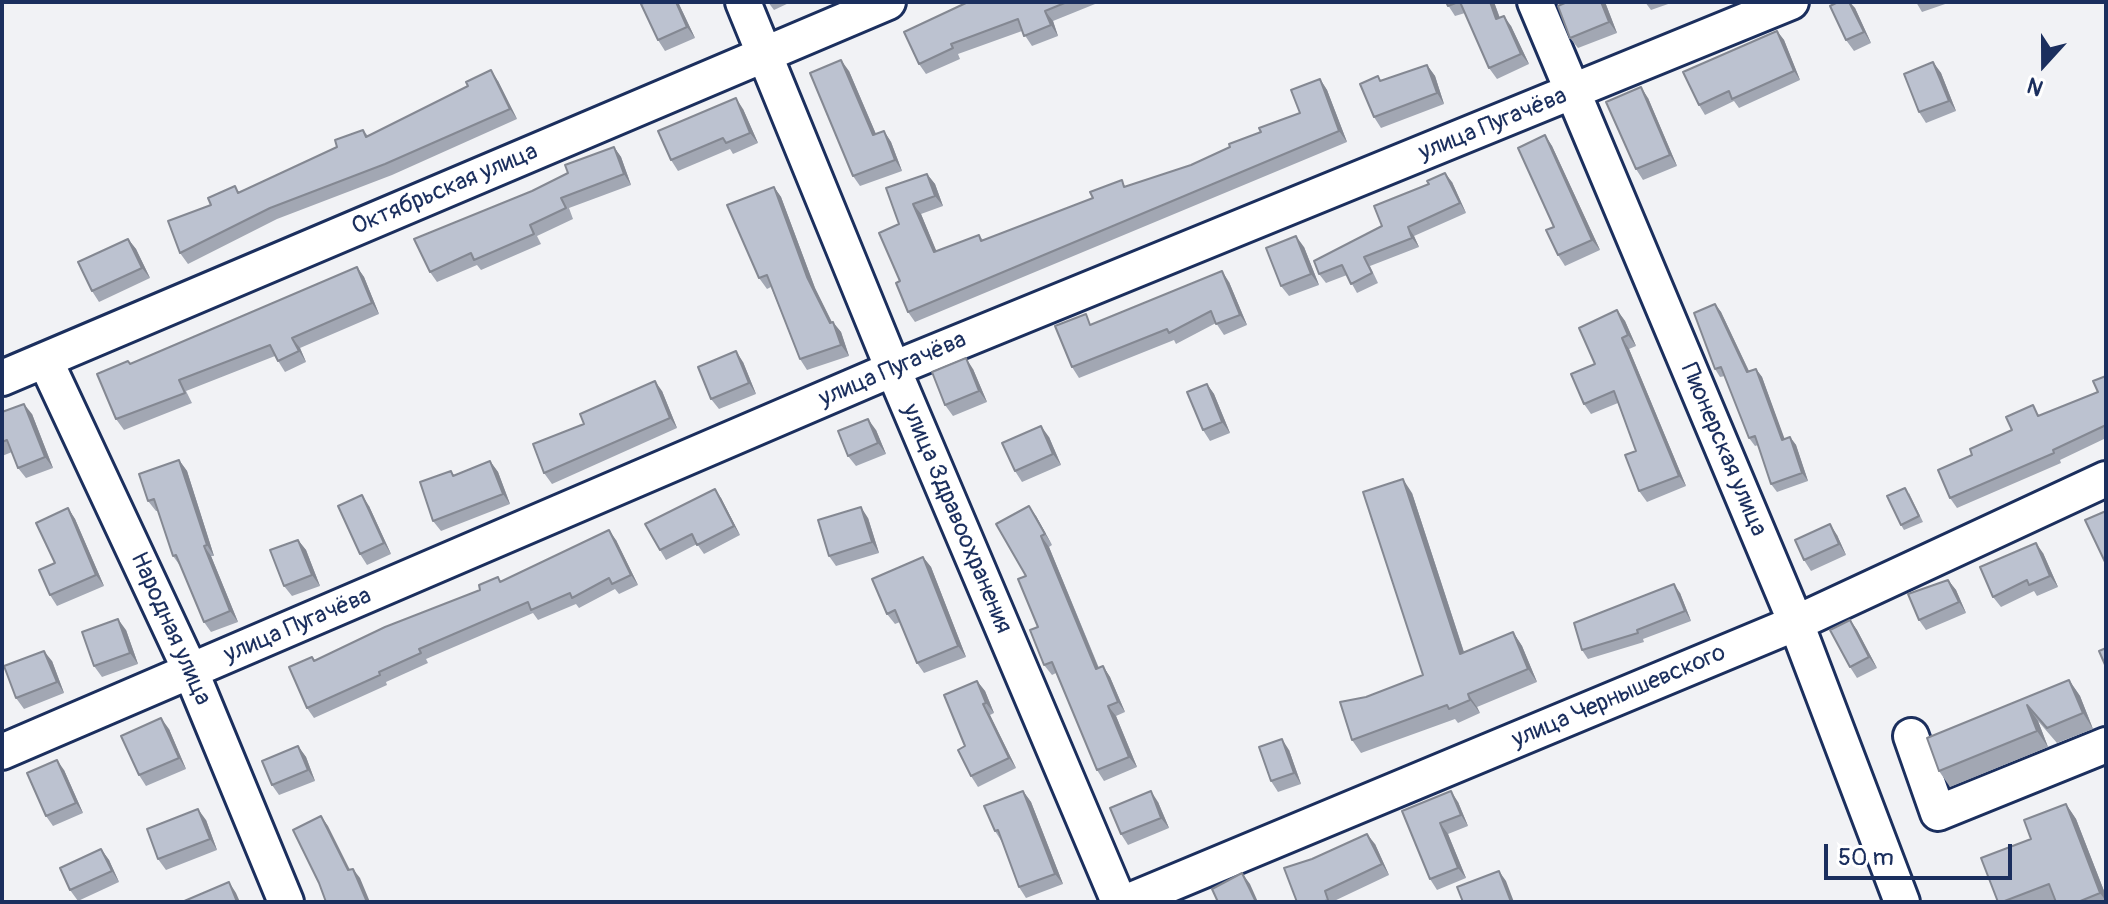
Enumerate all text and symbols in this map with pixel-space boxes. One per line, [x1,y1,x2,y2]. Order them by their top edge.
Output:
north arrow [2004,24,2084,104]
text: N [2023,71,2047,102]
street label: улица Пугачёва [1415,82,1571,168]
street label: Октябрьская улица [348,138,542,242]
street label: улица Пугачёва [815,326,971,414]
street label: Пионерская улица [1674,359,1772,541]
street label: улица Здравоохранения [895,400,1017,638]
street label: Народная улица [123,548,217,710]
street label: улица Пугачёва [220,582,376,670]
street label: улица Чернышевского [1508,639,1730,755]
scale bar [1828,828,2016,878]
text: 50 m [1838,843,1894,872]

